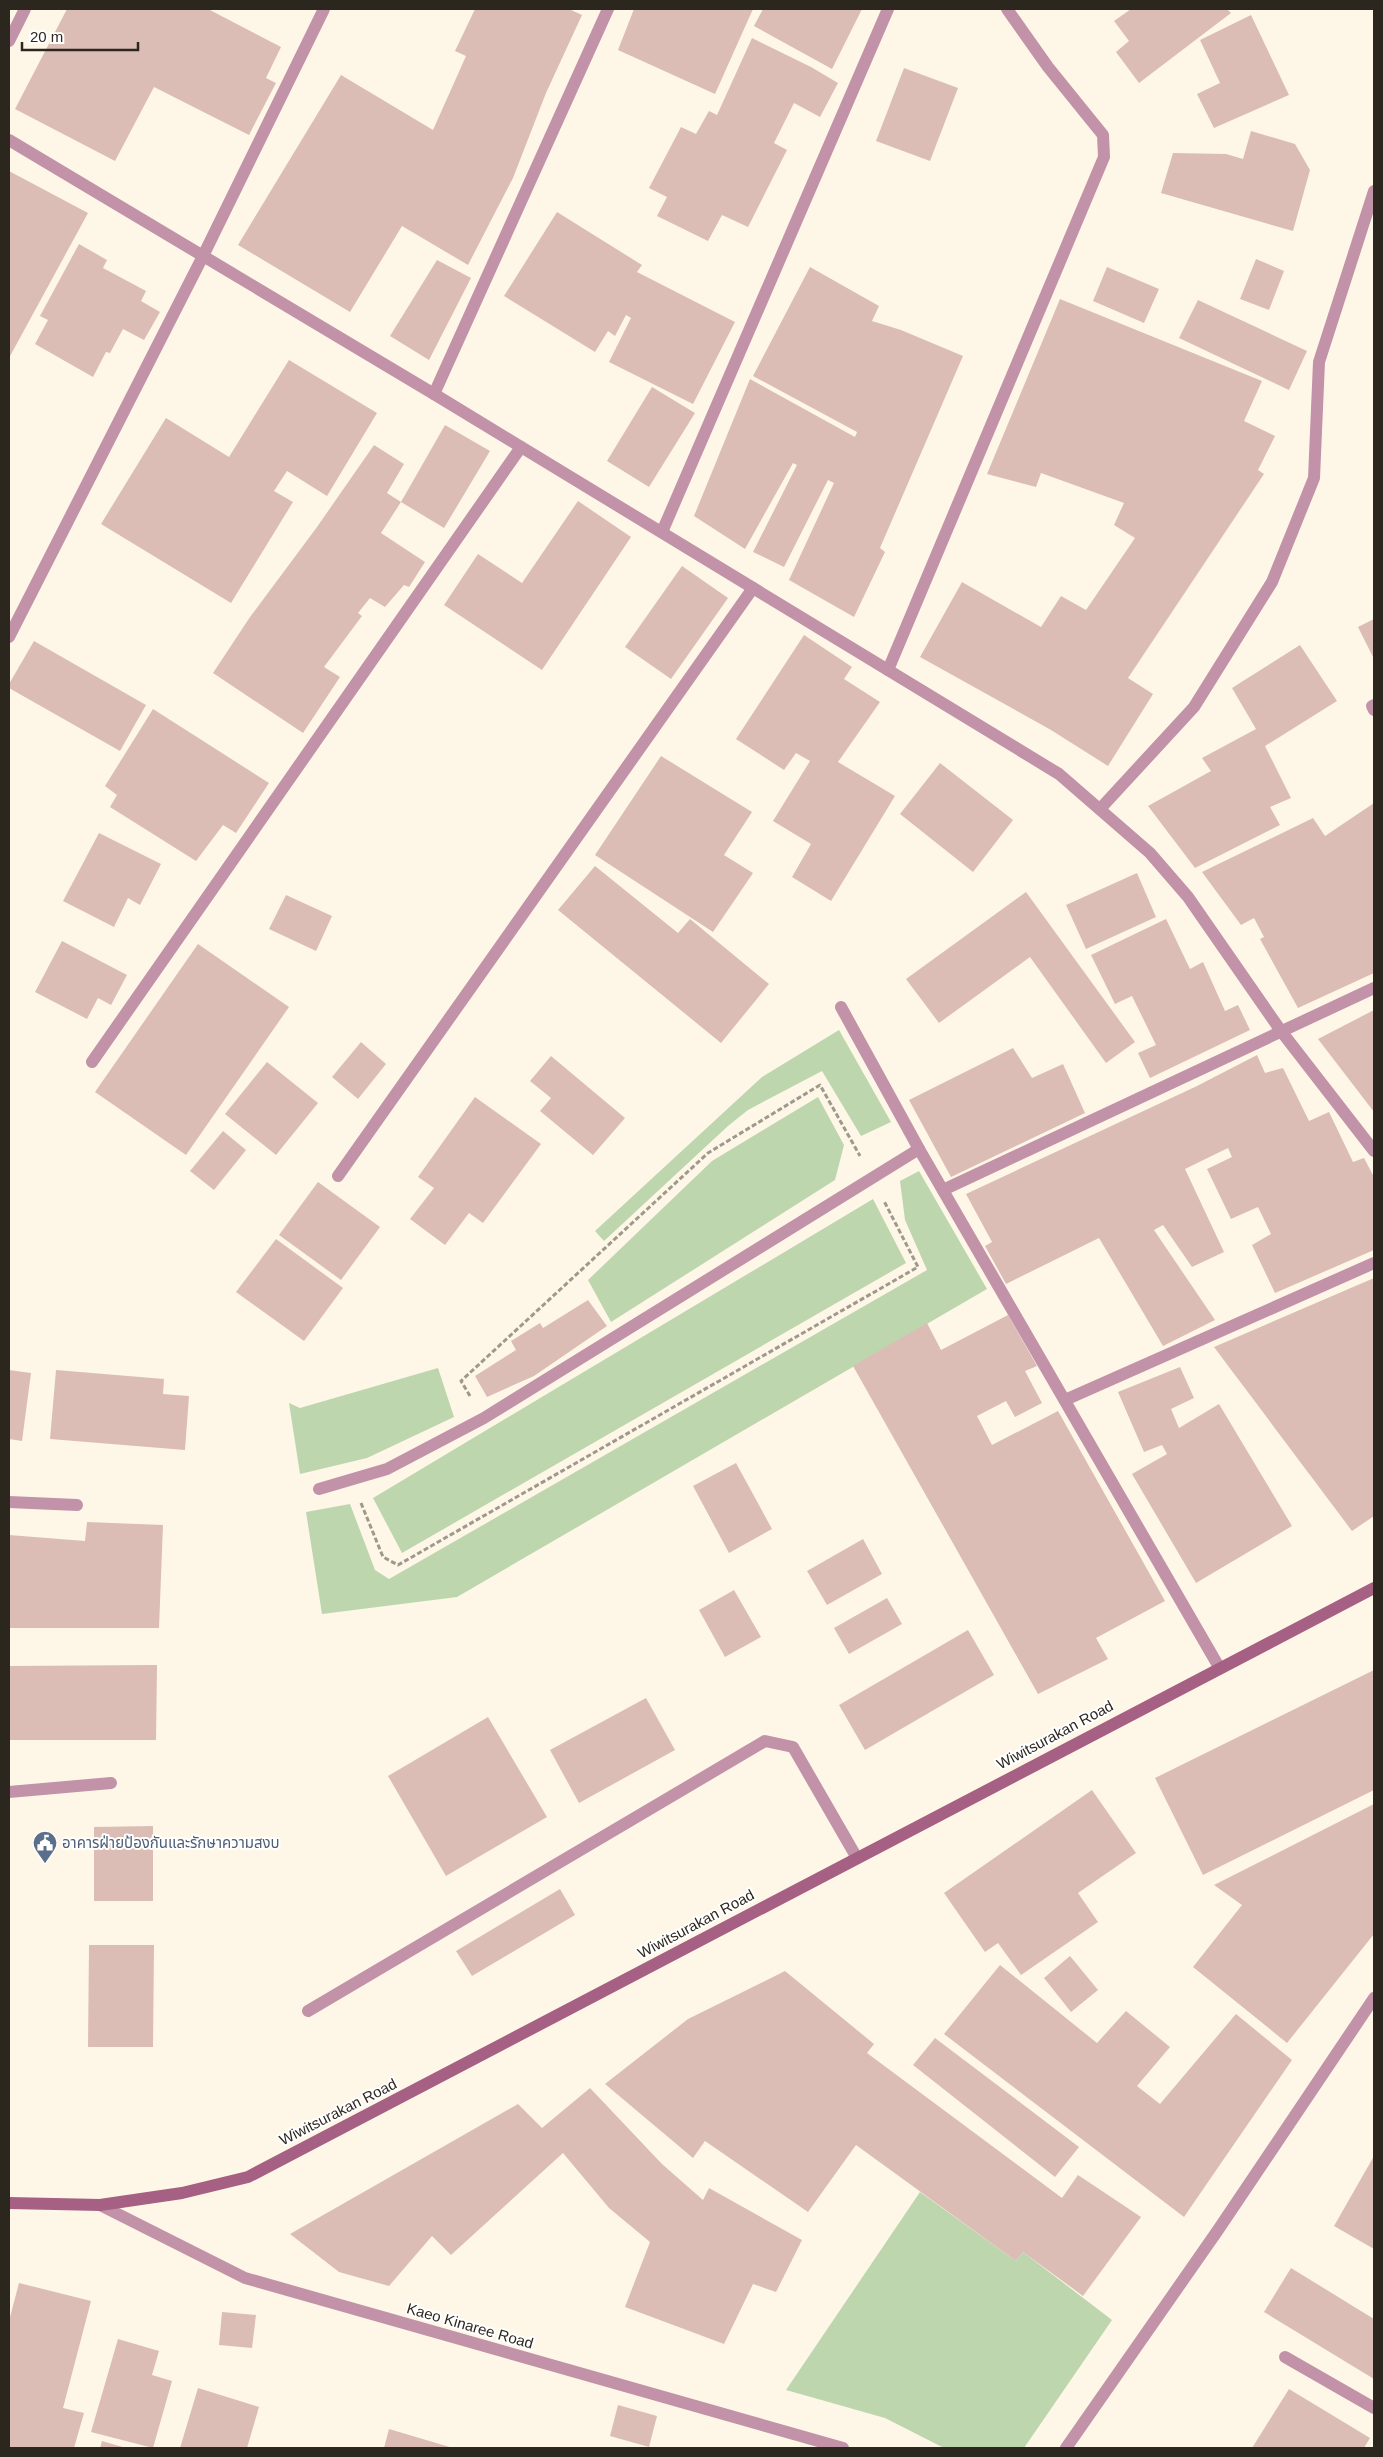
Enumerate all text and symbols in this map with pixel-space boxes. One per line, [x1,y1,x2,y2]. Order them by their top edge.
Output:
scale bar [22,20,139,52]
text: 20 m [30,28,63,45]
street label: Wiwitsurakan Road [994,1697,1116,1772]
public building icon: อาคารฝ่ายป้องกันและรักษาความสงบ [32,1830,58,1864]
place label: อาคารฝ่ายป้องกันและรักษาความสงบ [62,1834,280,1851]
street label: Wiwitsurakan Road [635,1886,757,1961]
street label: Wiwitsurakan Road [276,2075,399,2148]
street label: Kaeo Kinaree Road [405,2299,535,2352]

